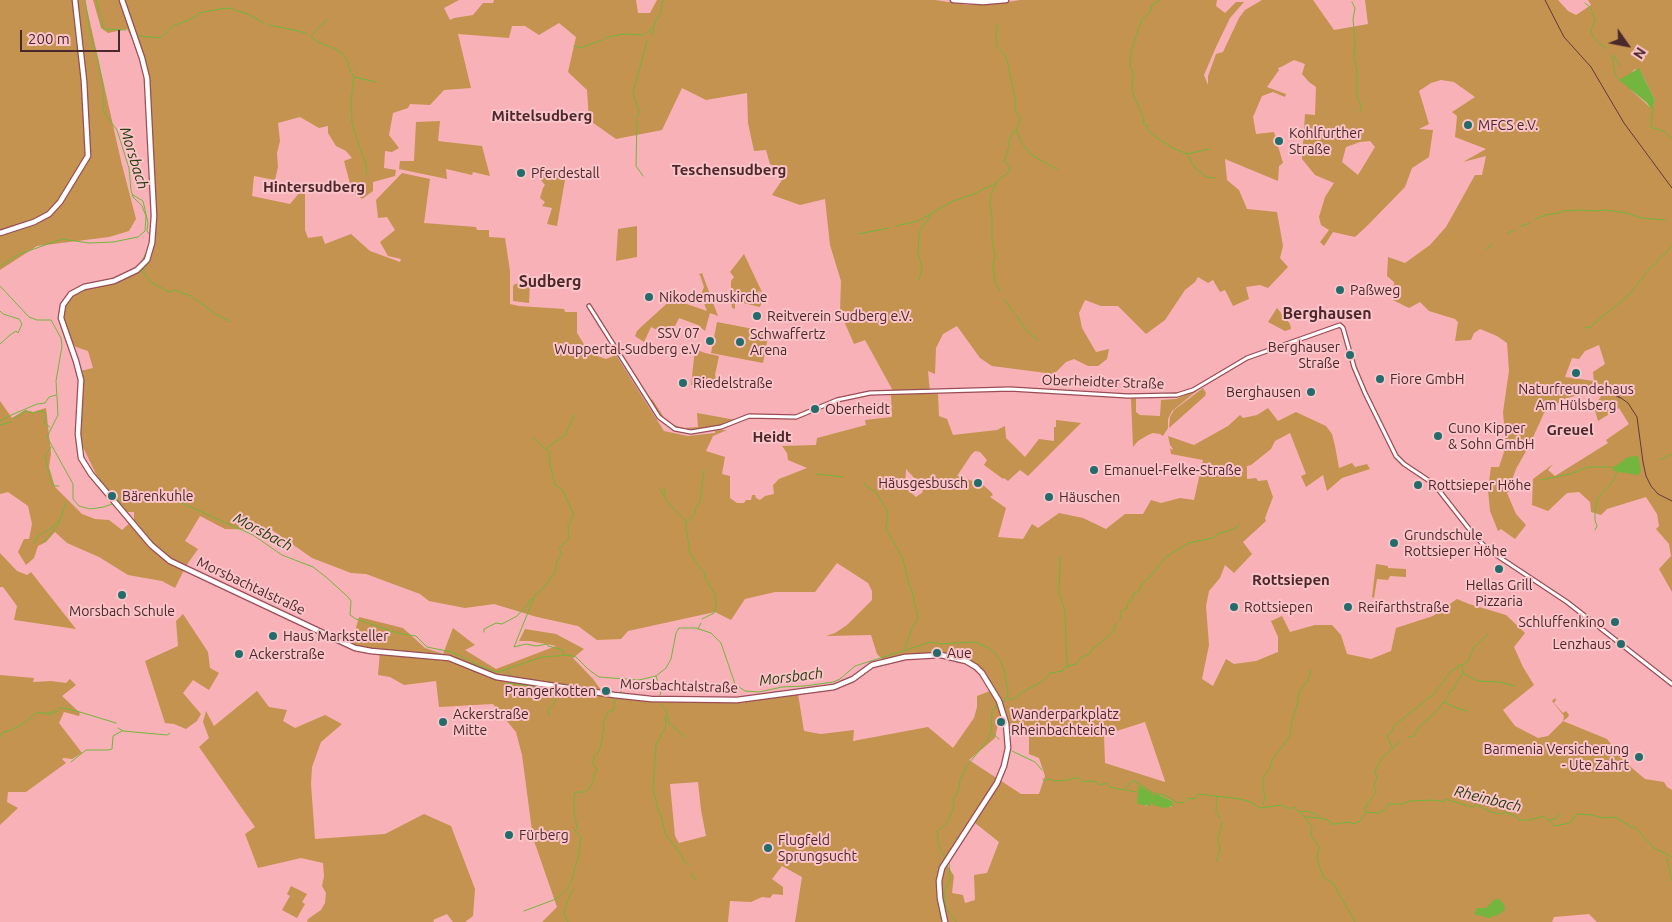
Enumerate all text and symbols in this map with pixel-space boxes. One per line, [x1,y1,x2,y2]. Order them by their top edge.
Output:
scale bar [22,20,122,52]
north arrow [1602,20,1652,70]
text: 200 m [28,30,70,47]
text: N [1630,44,1649,62]
district label: Mittelsudberg [492,107,592,125]
place label: MFCS e.V. [1478,117,1538,133]
marker: MFCS e.V. [1462,119,1474,131]
water label: Morsbach [116,125,152,191]
place label: Kohlfurther Straße [1289,125,1362,158]
marker: Kohlfurther Straße [1273,135,1285,147]
district label: Teschensudberg [672,161,786,179]
place label: Pferdestall [531,165,600,181]
marker: Pferdestall [515,167,527,179]
district label: Hintersudberg [263,178,365,196]
district label: Sudberg [519,272,581,292]
place label: Paßweg [1350,282,1400,298]
marker: Paßweg [1334,284,1346,296]
place label: Nikodemuskirche [659,289,767,305]
marker: Nikodemuskirche [643,291,655,303]
district label: Berghausen [1282,304,1372,324]
place label: Reitverein Sudberg e.V. [767,308,912,324]
marker: Reitverein Sudberg e.V. [751,310,763,322]
place label: SSV 07 Wuppertal-Sudberg e.V [554,325,700,358]
place label: Schwaffertz Arena [750,326,826,358]
marker: SSV 07 Wuppertal-Sudberg e.V [704,335,716,347]
marker: Schwaffertz Arena [734,336,746,348]
place label: Berghauser Straße [1268,339,1340,372]
marker: Berghauser Straße [1344,349,1356,361]
marker: Naturfreundehaus Am Hülsberg [1570,367,1582,379]
street label: Oberheidter Straße [1041,371,1165,393]
place label: Fiore GmbH [1390,371,1464,387]
marker: Fiore GmbH [1374,373,1386,385]
place label: Riedelstraße [693,375,773,391]
marker: Riedelstraße [677,377,689,389]
place label: Naturfreundehaus Am Hülsberg [1518,381,1634,414]
place label: Berghausen [1226,384,1301,400]
marker: Berghausen [1305,386,1317,398]
place label: Oberheidt [825,401,890,417]
marker: Oberheidt [809,403,821,415]
place label: Cuno Kipper & Sohn GmbH [1448,420,1534,452]
district label: Greuel [1546,421,1594,439]
district label: Heidt [752,428,792,446]
marker: Cuno Kipper & Sohn GmbH [1432,430,1444,442]
place label: Emanuel-Felke-Straße [1104,462,1241,478]
marker: Emanuel-Felke-Straße [1088,464,1100,476]
place label: Häusgesbusch [878,475,968,491]
marker: Häusgesbusch [972,477,984,489]
place label: Rottsieper Höhe [1428,477,1531,493]
marker: Rottsieper Höhe [1412,479,1424,491]
place label: Bärenkuhle [122,488,194,504]
place label: Häuschen [1059,489,1120,505]
marker: Bärenkuhle [106,490,118,502]
marker: Häuschen [1043,491,1055,503]
water label: Morsbach [230,509,296,555]
place label: Grundschule Rottsieper Höhe [1404,527,1507,560]
marker: Grundschule Rottsieper Höhe [1388,537,1400,549]
street label: Morsbachtalstraße [194,553,308,619]
marker: Hellas Grill Pizzaria [1493,563,1505,575]
district label: Rottsiepen [1252,571,1330,589]
place label: Hellas Grill Pizzaria [1466,577,1532,610]
marker: Morsbach Schule [116,589,128,601]
place label: Rottsiepen [1244,599,1313,615]
place label: Reifarthstraße [1358,599,1449,615]
marker: Rottsiepen [1228,601,1240,613]
marker: Reifarthstraße [1342,601,1354,613]
place label: Morsbach Schule [69,603,175,619]
place label: Schluffenkino [1518,614,1605,630]
marker: Schluffenkino [1609,616,1621,628]
place label: Haus Marksteller [283,628,389,644]
marker: Haus Marksteller [267,630,279,642]
place label: Lenzhaus [1552,636,1611,652]
marker: Lenzhaus [1615,638,1627,650]
place label: Aue [947,645,972,661]
place label: Ackerstraße [249,646,325,662]
marker: Aue [931,647,943,659]
marker: Ackerstraße [233,648,245,660]
water label: Morsbach [758,664,824,690]
street label: Morsbachtalstraße [620,676,738,696]
place label: Prangerkotten [504,683,596,699]
marker: Prangerkotten [600,685,612,697]
place label: Ackerstraße Mitte [453,706,529,739]
place label: Wanderparkplatz Rheinbachteiche [1011,706,1119,739]
marker: Ackerstraße Mitte [437,716,449,728]
marker: Wanderparkplatz Rheinbachteiche [995,716,1007,728]
place label: Barmenia Versicherung - Ute Zahrt [1484,741,1629,774]
marker: Barmenia Versicherung - Ute Zahrt [1633,751,1645,763]
water label: Rheinbach [1452,782,1524,816]
place label: Fürberg [519,827,569,843]
marker: Fürberg [503,829,515,841]
place label: Flugfeld Sprungsucht [778,832,857,864]
marker: Flugfeld Sprungsucht [762,842,774,854]

